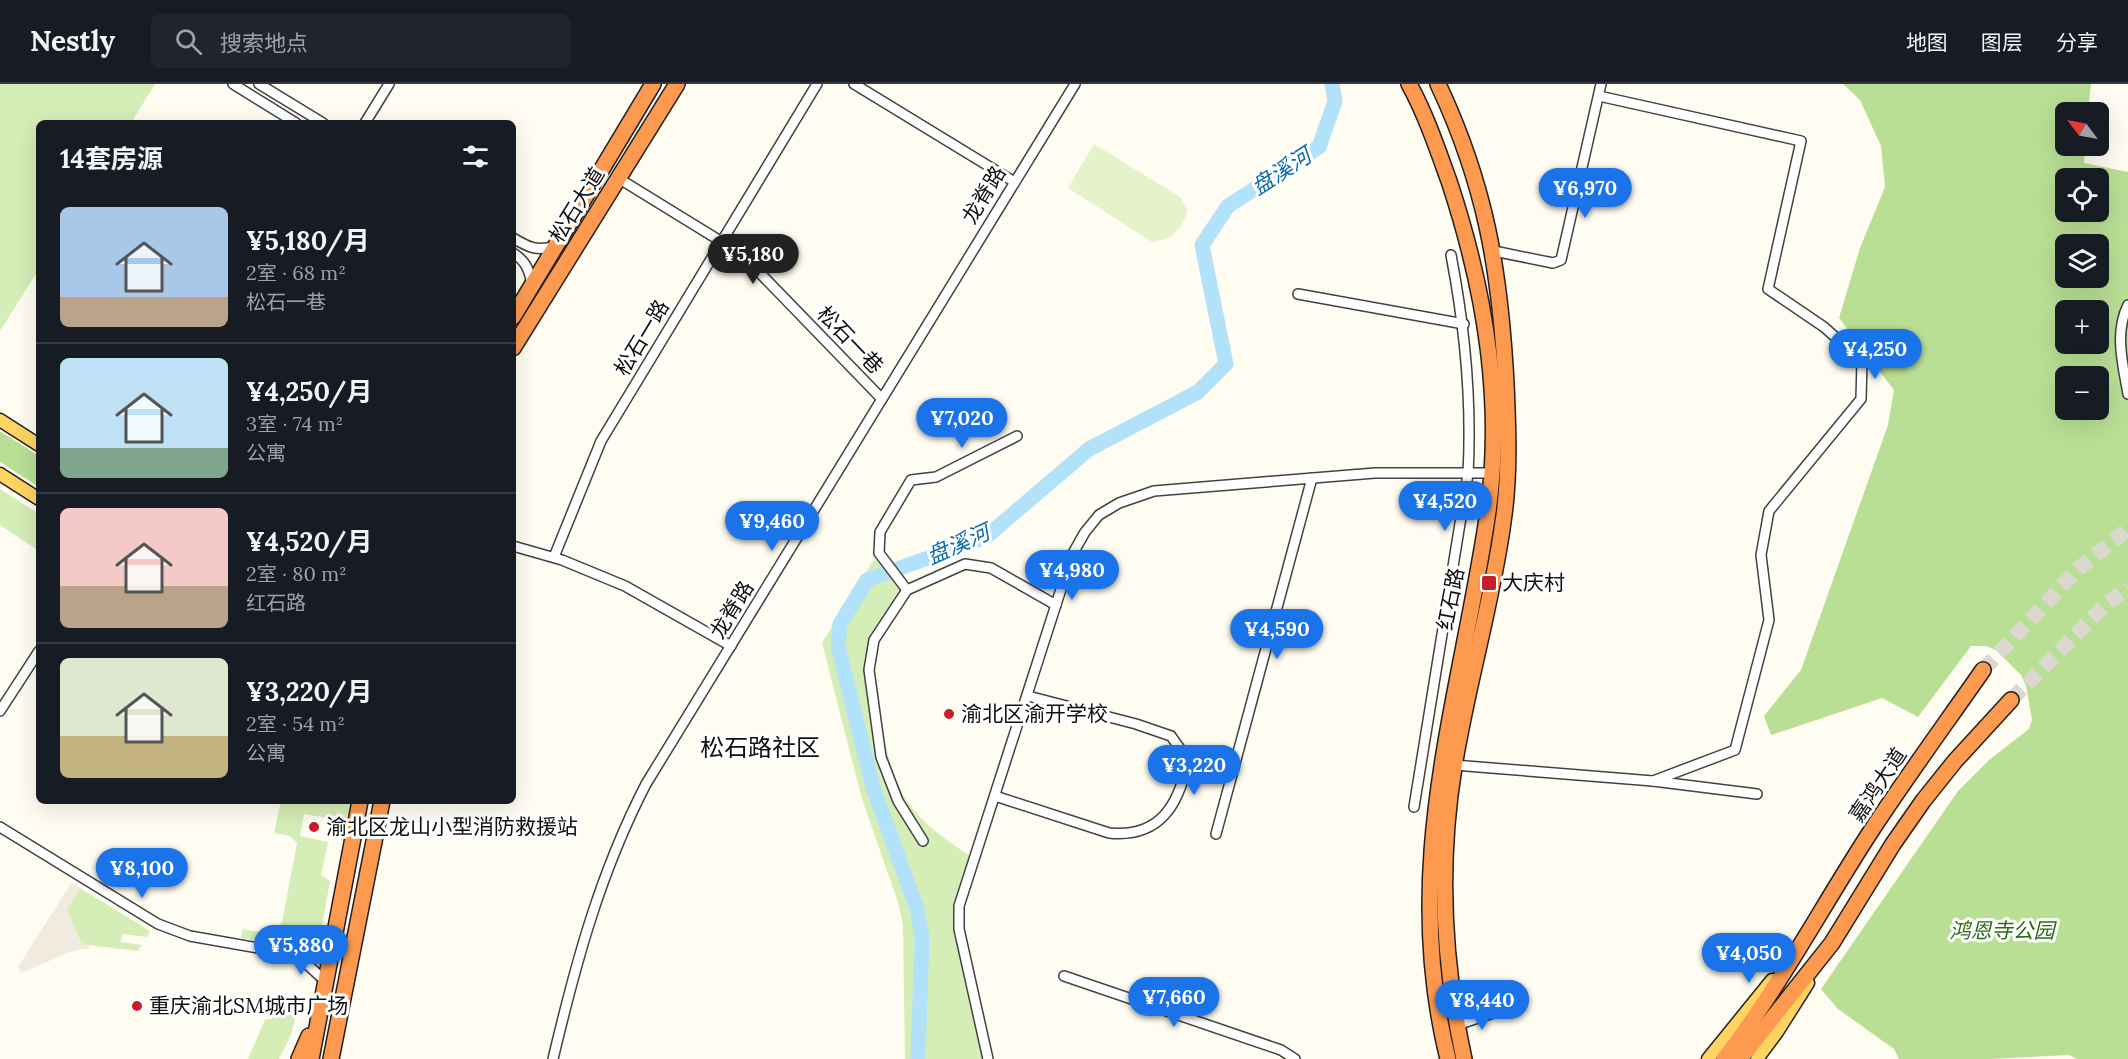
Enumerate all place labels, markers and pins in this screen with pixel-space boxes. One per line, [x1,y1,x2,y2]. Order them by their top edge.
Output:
pin: ¥6,970 [1536,168,1634,219]
pin: ¥5,180 [704,234,802,285]
pin: ¥4,250 [1826,329,1924,380]
pin: ¥7,020 [913,398,1011,449]
pin: ¥4,520 [1396,481,1494,532]
pin: ¥9,460 [723,501,821,552]
pin: ¥4,980 [1023,550,1121,601]
place label: 大庆村 [1502,569,1565,596]
marker: 大庆村 [1480,574,1498,592]
pin: ¥4,590 [1228,609,1326,660]
place label: 渝北区渝开学校 [961,700,1108,727]
marker: 渝北区渝开学校 [942,707,956,721]
pin: ¥3,220 [1145,745,1243,796]
place label: 渝北区龙山小型消防救援站 [326,813,578,840]
marker: 渝北区龙山小型消防救援站 [307,820,321,834]
pin: ¥8,100 [93,848,191,899]
pin: ¥5,880 [252,925,350,976]
pin: ¥4,050 [1700,933,1798,984]
pin: ¥7,660 [1125,977,1223,1028]
pin: ¥8,440 [1433,980,1531,1031]
place label: 重庆渝北SM城市广场 [149,992,348,1019]
marker: 重庆渝北SM城市广场 [130,999,144,1013]

